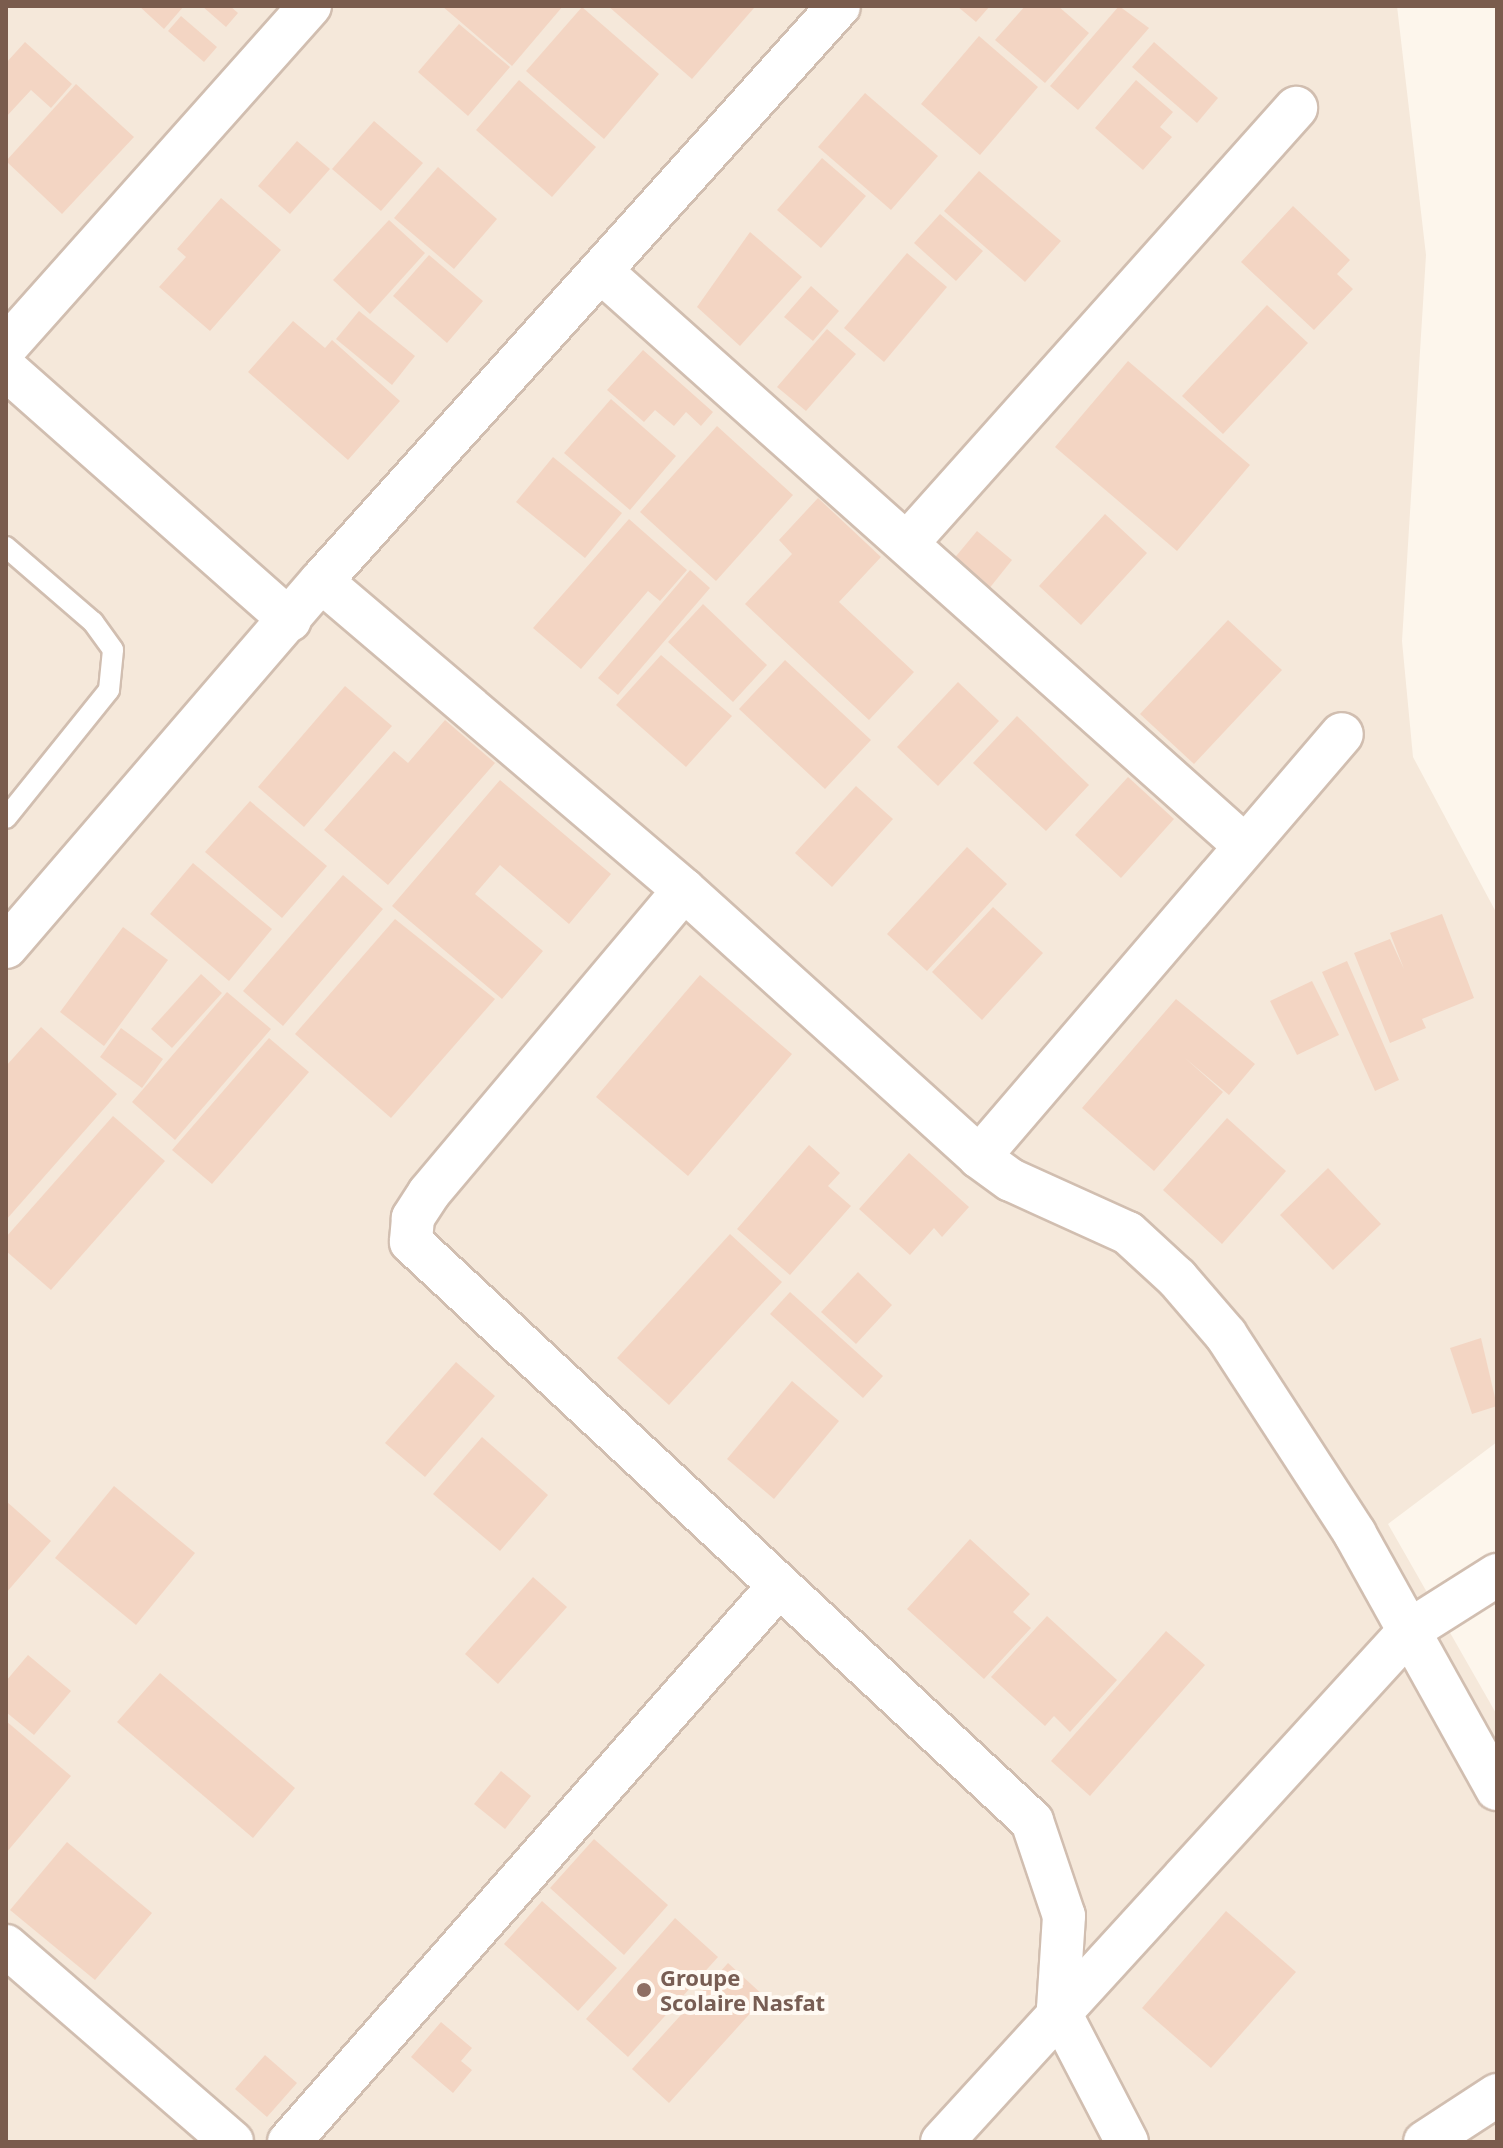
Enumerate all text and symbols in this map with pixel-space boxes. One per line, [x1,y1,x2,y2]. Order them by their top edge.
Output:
place label: Groupe Scolaire Nasfat [660,1964,825,2016]
marker: Groupe Scolaire Nasfat [635,1981,653,1999]

